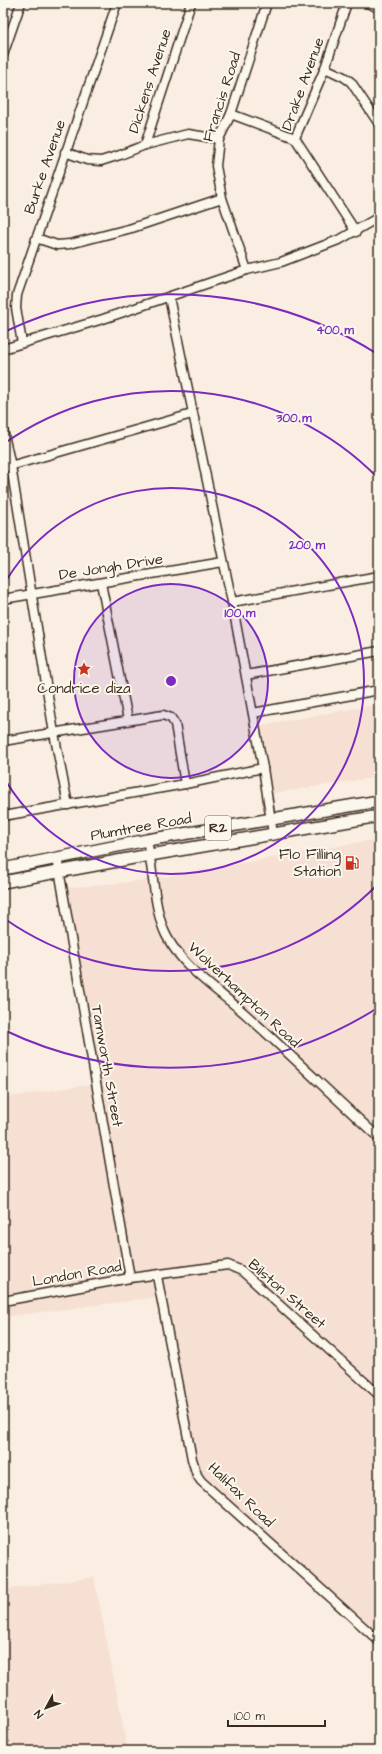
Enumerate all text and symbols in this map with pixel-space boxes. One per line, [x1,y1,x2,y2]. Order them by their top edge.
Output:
street label: Dickens Avenue [123,26,177,136]
street label: Drake Avenue [276,34,330,134]
street label: Francis Road [198,49,247,145]
street label: Burke Avenue [19,117,71,217]
text: 400 m [316,322,354,339]
text: 300 m [275,410,312,427]
text: 200 m [288,537,326,554]
street label: De Jongh Drive [57,548,165,587]
text: 100 m [225,605,256,622]
place icon: Condrice diza [76,661,92,677]
centre of rings [164,674,178,688]
place label: Condrice diza [37,678,131,699]
street label: Plumtree Road [89,808,193,846]
road number: R2 [205,816,231,840]
place label: Flo Filling Station [279,844,341,882]
fuel station icon: Flo Filling Station [344,855,360,871]
street label: Wolverhampton Road [183,937,305,1053]
street label: Tamworth Street [86,1003,128,1129]
street label: Bilston Street [243,1254,331,1334]
street label: London Road [31,1256,124,1292]
street label: Halifax Road [203,1458,279,1532]
north arrow [26,1688,66,1728]
scale bar [228,1702,325,1728]
text: N [31,1707,47,1722]
text: 100 m [234,1708,265,1725]

